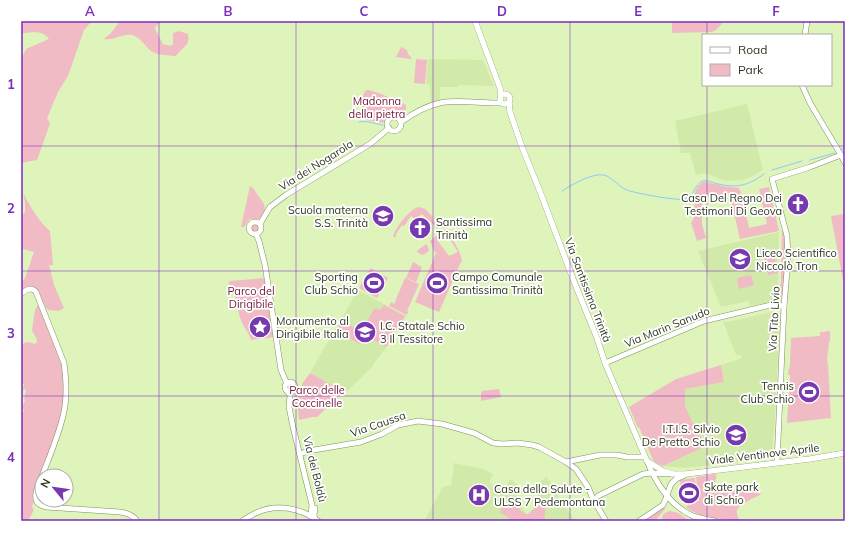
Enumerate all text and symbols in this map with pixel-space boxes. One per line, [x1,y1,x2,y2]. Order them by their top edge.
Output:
text: A [85,3,95,19]
text: B [224,3,233,19]
text: C [360,3,369,19]
text: D [497,3,507,19]
text: E [634,3,642,19]
text: F [772,3,780,19]
legend [702,34,832,86]
text: Road [738,42,767,57]
text: Park [738,62,764,77]
text: 1 [7,76,15,92]
park label: Madonna della pietra [349,94,405,121]
street label: Via dei Nogarola [276,137,356,193]
place label: Casa Del Regno Dei Testimoni Di Geova [681,191,782,218]
church icon: Casa Del Regno Dei Testimoni Di Geova [785,191,811,217]
text: 2 [7,200,15,216]
place label: Scuola materna S.S. Trinità [288,203,368,230]
school or university icon: Scuola materna S.S. Trinità [370,203,396,229]
church icon: Santissima Trinità [407,215,433,241]
place label: Santissima Trinità [436,215,492,242]
street label: Via Santissima Trinità [562,236,614,344]
school or university icon: Liceo Scientifico Niccolò Tron [727,246,753,272]
place label: Liceo Scientifico Niccolò Tron [756,246,837,273]
place label: Sporting Club Schio [304,270,358,297]
sports icon: Sporting Club Schio [361,270,387,296]
sports icon: Campo Comunale Santissima Trinità [424,270,450,296]
place label: Campo Comunale Santissima Trinità [452,270,543,297]
park label: Parco del Dirigibile [227,284,275,311]
street label: Via Tito Livio [765,286,783,352]
street label: Via Marin Sanudo [622,303,712,351]
place icon: Monumento al Dirigibile Italia [247,314,273,340]
place label: Monumento al Dirigibile Italia [276,314,349,341]
school or university icon: I.C. Statale Schio 3 Il Tessitore [352,319,378,345]
place label: I.C. Statale Schio 3 Il Tessitore [380,319,465,346]
text: 3 [7,325,15,341]
place label: Tennis Club Schio [740,379,794,406]
sports icon: Tennis Club Schio [796,379,822,405]
park label: Parco delle Coccinelle [289,383,345,410]
street label: Via Caussa [349,408,407,440]
place label: I.T.I.S. Silvio De Pretto Schio [642,422,720,449]
school or university icon: I.T.I.S. Silvio De Pretto Schio [723,422,749,448]
street label: Via dei Boldù [300,435,330,503]
street label: Viale Ventinove Aprile [708,440,820,468]
text: 4 [7,449,15,465]
north arrow [34,468,74,508]
text: N [37,476,53,490]
sports icon: Skate park di Schio [676,480,702,506]
place label: Skate park di Schio [704,480,759,507]
hospital icon: Casa della Salute - ULSS 7 Pedemontana [466,482,492,508]
place label: Casa della Salute - ULSS 7 Pedemontana [494,482,605,509]

